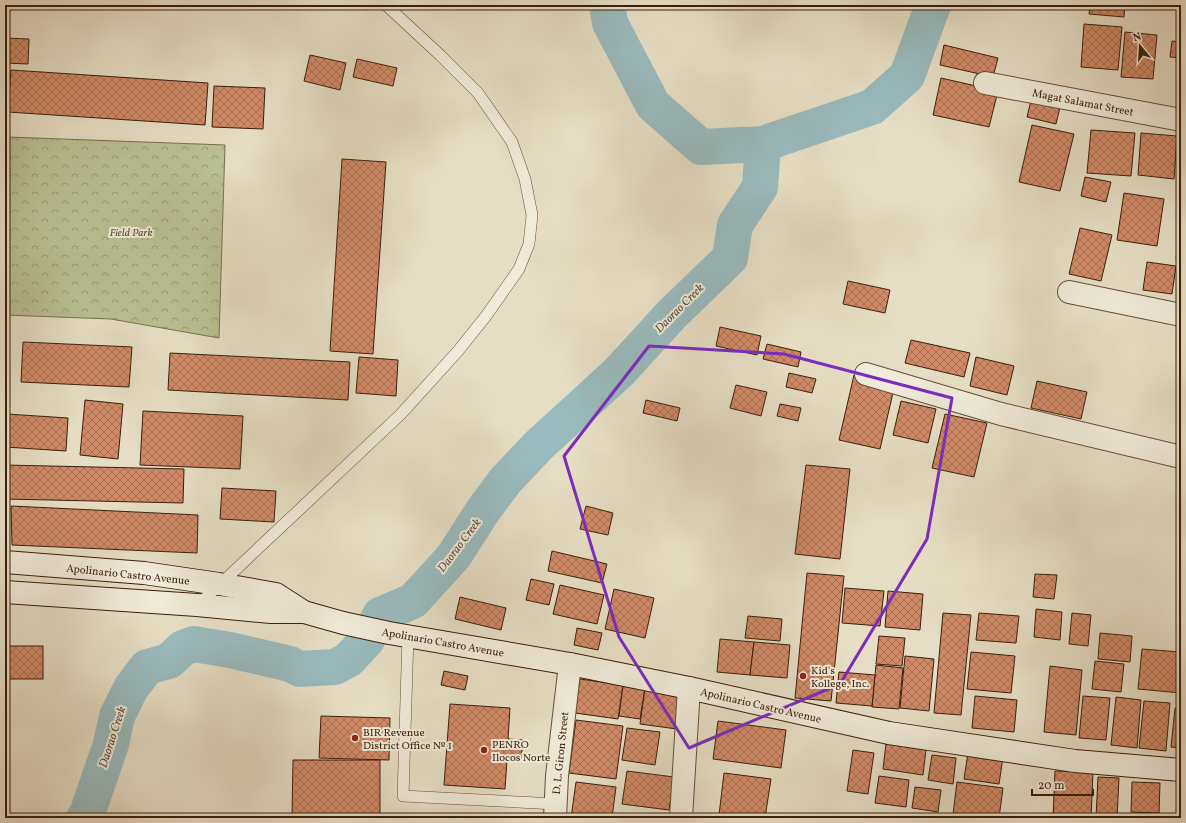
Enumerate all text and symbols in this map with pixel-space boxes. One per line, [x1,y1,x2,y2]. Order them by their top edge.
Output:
north arrow [1120,26,1160,66]
text: N [1131,30,1143,46]
street label: Magat Salamat Street [1031,86,1135,121]
park label: Field Park [109,226,153,241]
water label: Daorao Creek [652,280,708,337]
water label: Daorao Creek [434,515,486,576]
street label: Apolinario Castro Avenue [65,562,190,589]
street label: Apolinario Castro Avenue [380,625,505,662]
place label: Kid's Kollege, Inc. [811,664,870,692]
marker: Kid's Kollege, Inc. [798,671,808,681]
street label: Apolinario Castro Avenue [699,685,823,728]
water label: Daorao Creek [96,704,131,770]
street label: D. L. Giron Street [550,711,573,795]
place label: BIR Revenue District Office № 1 [363,726,452,754]
marker: BIR Revenue District Office № 1 [350,733,360,743]
place label: PENRO Ilocos Norte [492,738,550,766]
marker: PENRO Ilocos Norte [479,745,489,755]
scale bar [1032,771,1093,797]
text: 20 m [1038,778,1065,794]

